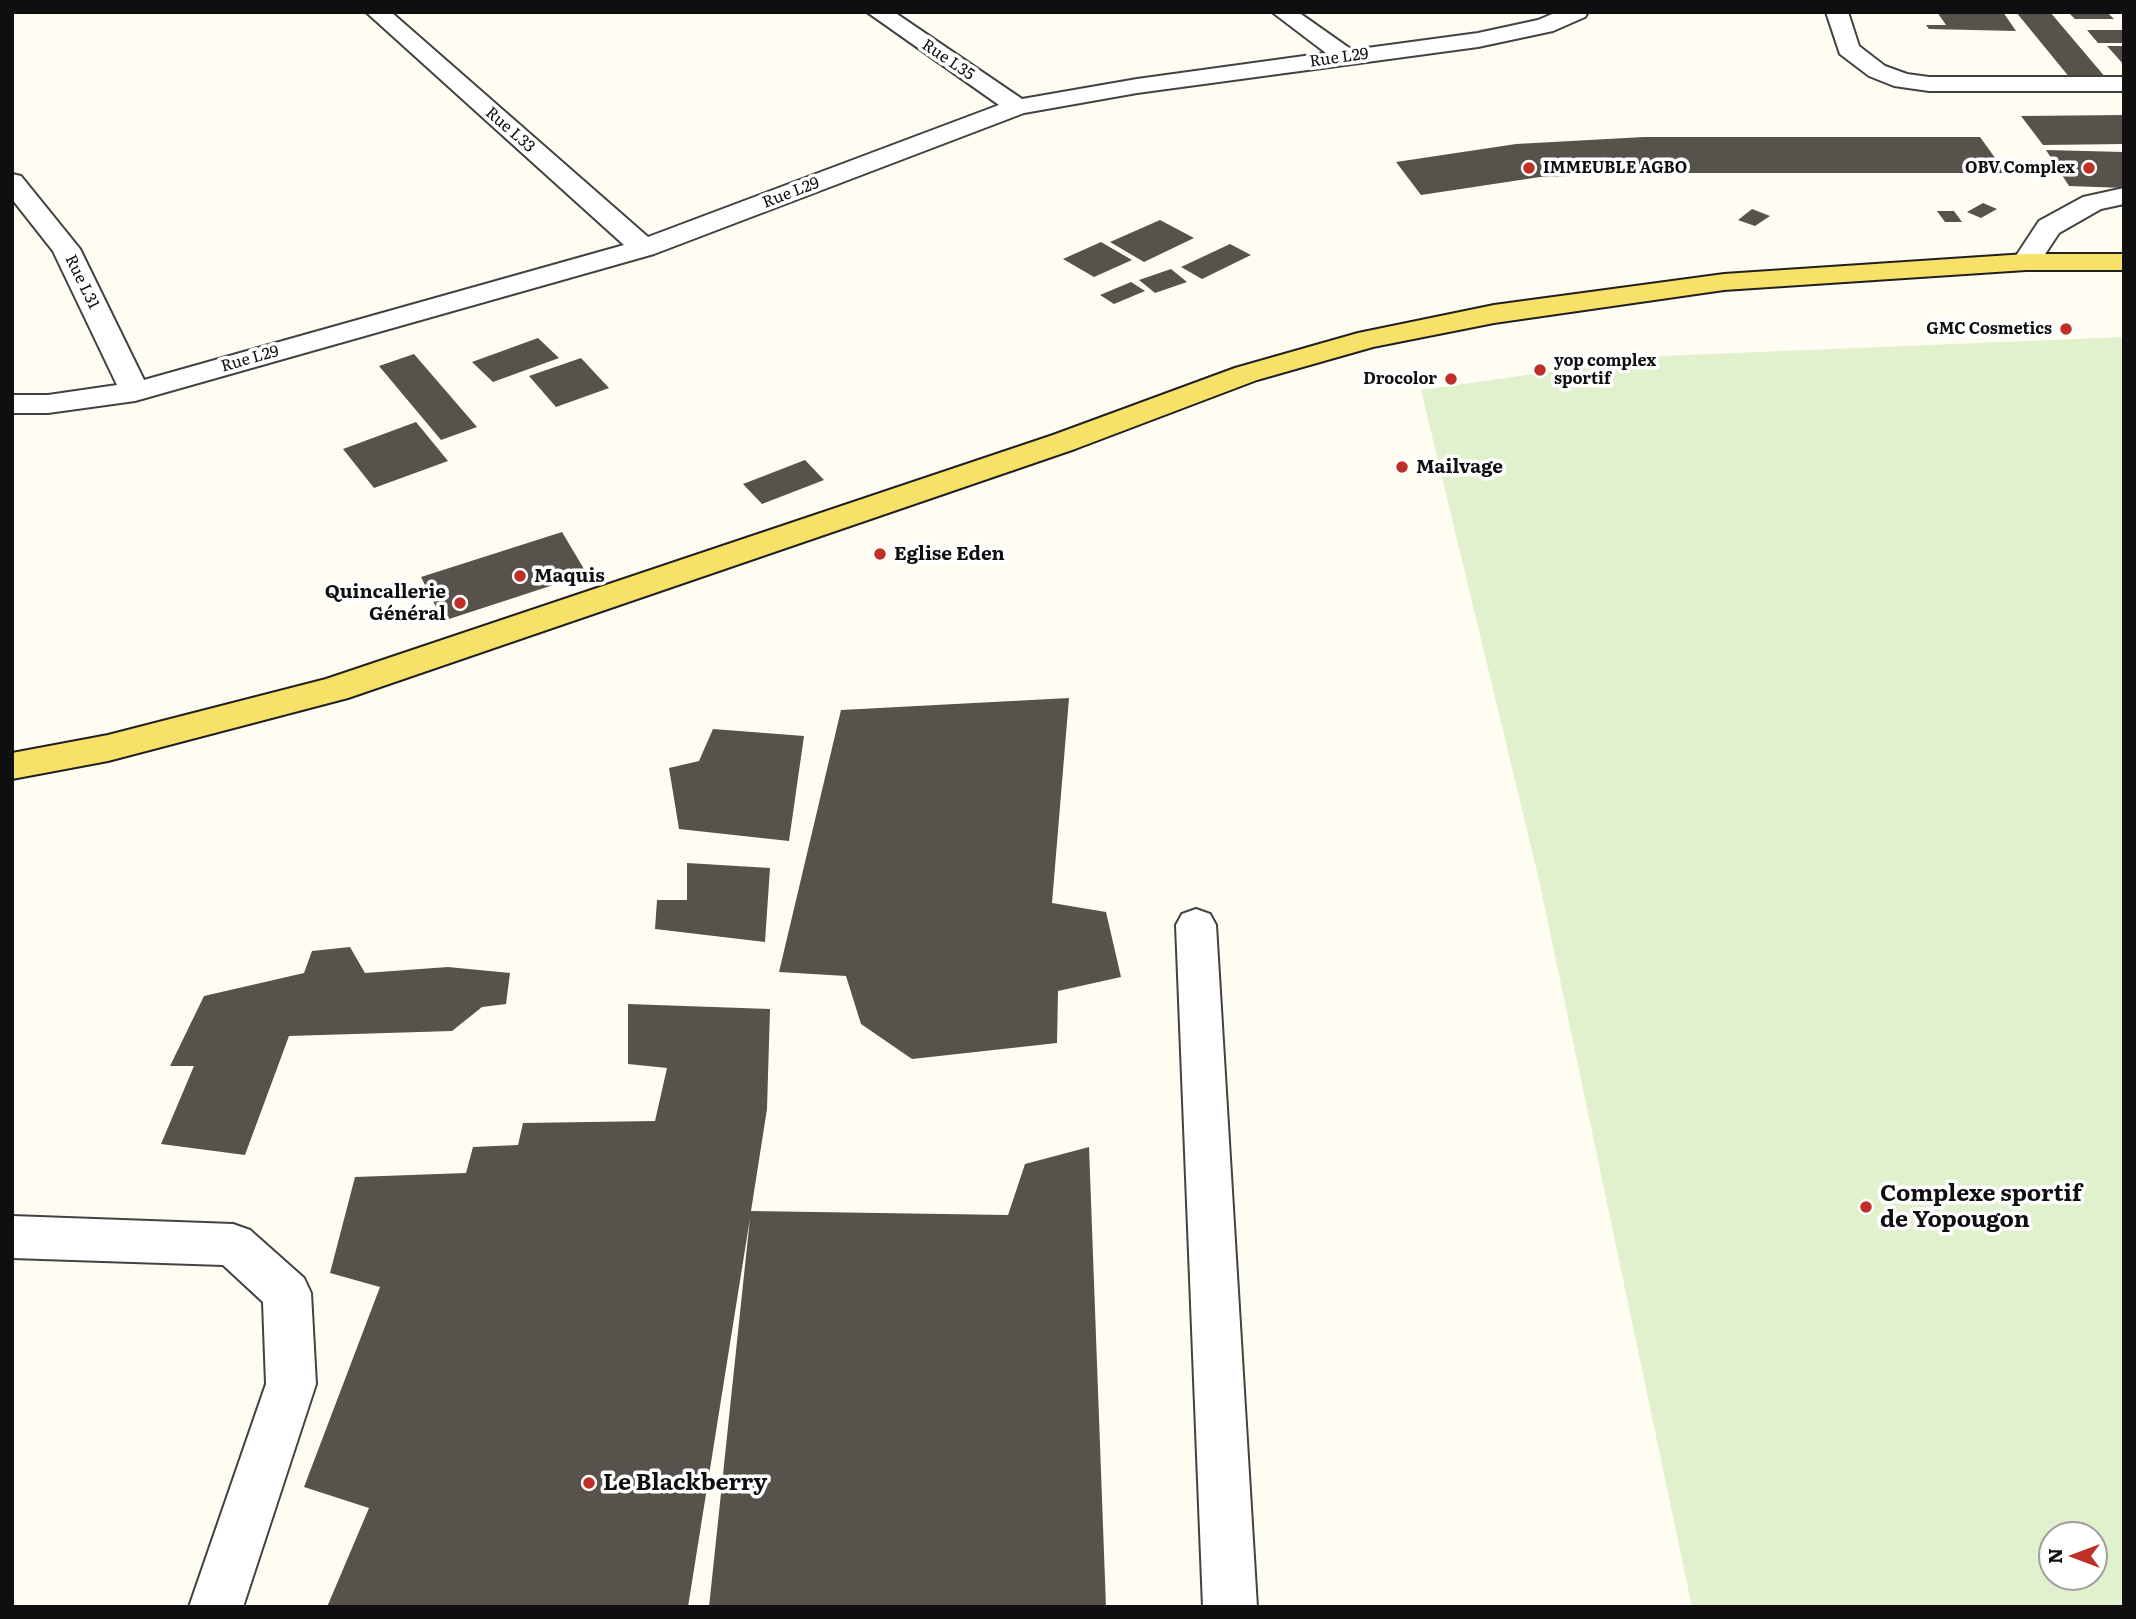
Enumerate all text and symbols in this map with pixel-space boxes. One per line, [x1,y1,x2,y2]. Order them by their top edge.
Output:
street label: Rue L35 [918,35,978,85]
street label: Rue L29 [1308,44,1370,72]
street label: Rue L33 [481,103,539,157]
place label: IMMEUBLE AGBO [1543,158,1687,178]
place label: OBV Complex [1965,158,2075,178]
marker: IMMEUBLE AGBO [1521,160,1537,176]
marker: OBV Complex [2081,160,2097,176]
street label: Rue L29 [760,173,822,213]
street label: Rue L31 [61,252,103,312]
place label: GMC Cosmetics [1926,319,2052,339]
marker: GMC Cosmetics [2058,321,2074,337]
street label: Rue L29 [219,342,281,376]
place label: yop complex sportif [1554,351,1656,389]
marker: yop complex sportif [1532,362,1548,378]
place label: Drocolor [1363,369,1437,389]
marker: Drocolor [1443,371,1459,387]
place label: Mailvage [1416,456,1503,478]
marker: Mailvage [1394,459,1410,475]
place label: Eglise Eden [894,543,1005,565]
marker: Eglise Eden [872,546,888,562]
place label: Maquis [534,565,605,587]
marker: Maquis [512,568,528,584]
place label: Quincallerie Général [325,581,446,625]
marker: Quincallerie Général [452,595,468,611]
place label: Complexe sportif de Yopougon [1880,1180,2082,1234]
marker: Complexe sportif de Yopougon [1858,1199,1874,1215]
place label: Le Blackberry [603,1469,767,1497]
marker: Le Blackberry [581,1475,597,1491]
north arrow [2038,1521,2108,1591]
text: N [2040,1548,2068,1564]

